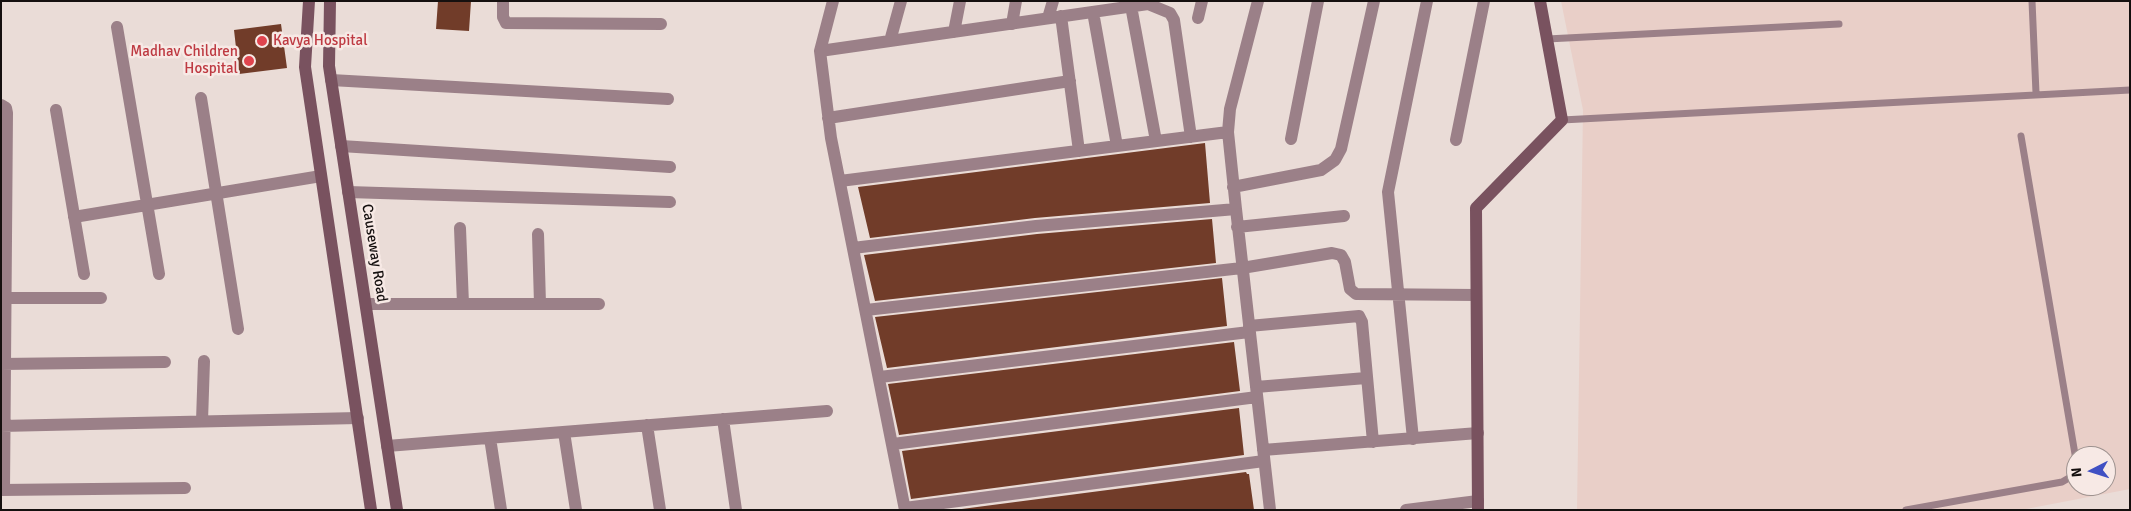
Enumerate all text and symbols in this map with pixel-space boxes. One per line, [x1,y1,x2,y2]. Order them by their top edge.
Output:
place label: Kavya Hospital [273,32,368,50]
marker: Kavya Hospital [255,34,269,48]
place label: Madhav Children Hospital [130,43,238,78]
marker: Madhav Children Hospital [242,54,256,68]
street label: Causeway Road [357,203,391,303]
north arrow [2066,446,2116,496]
text: N [2068,467,2085,478]

